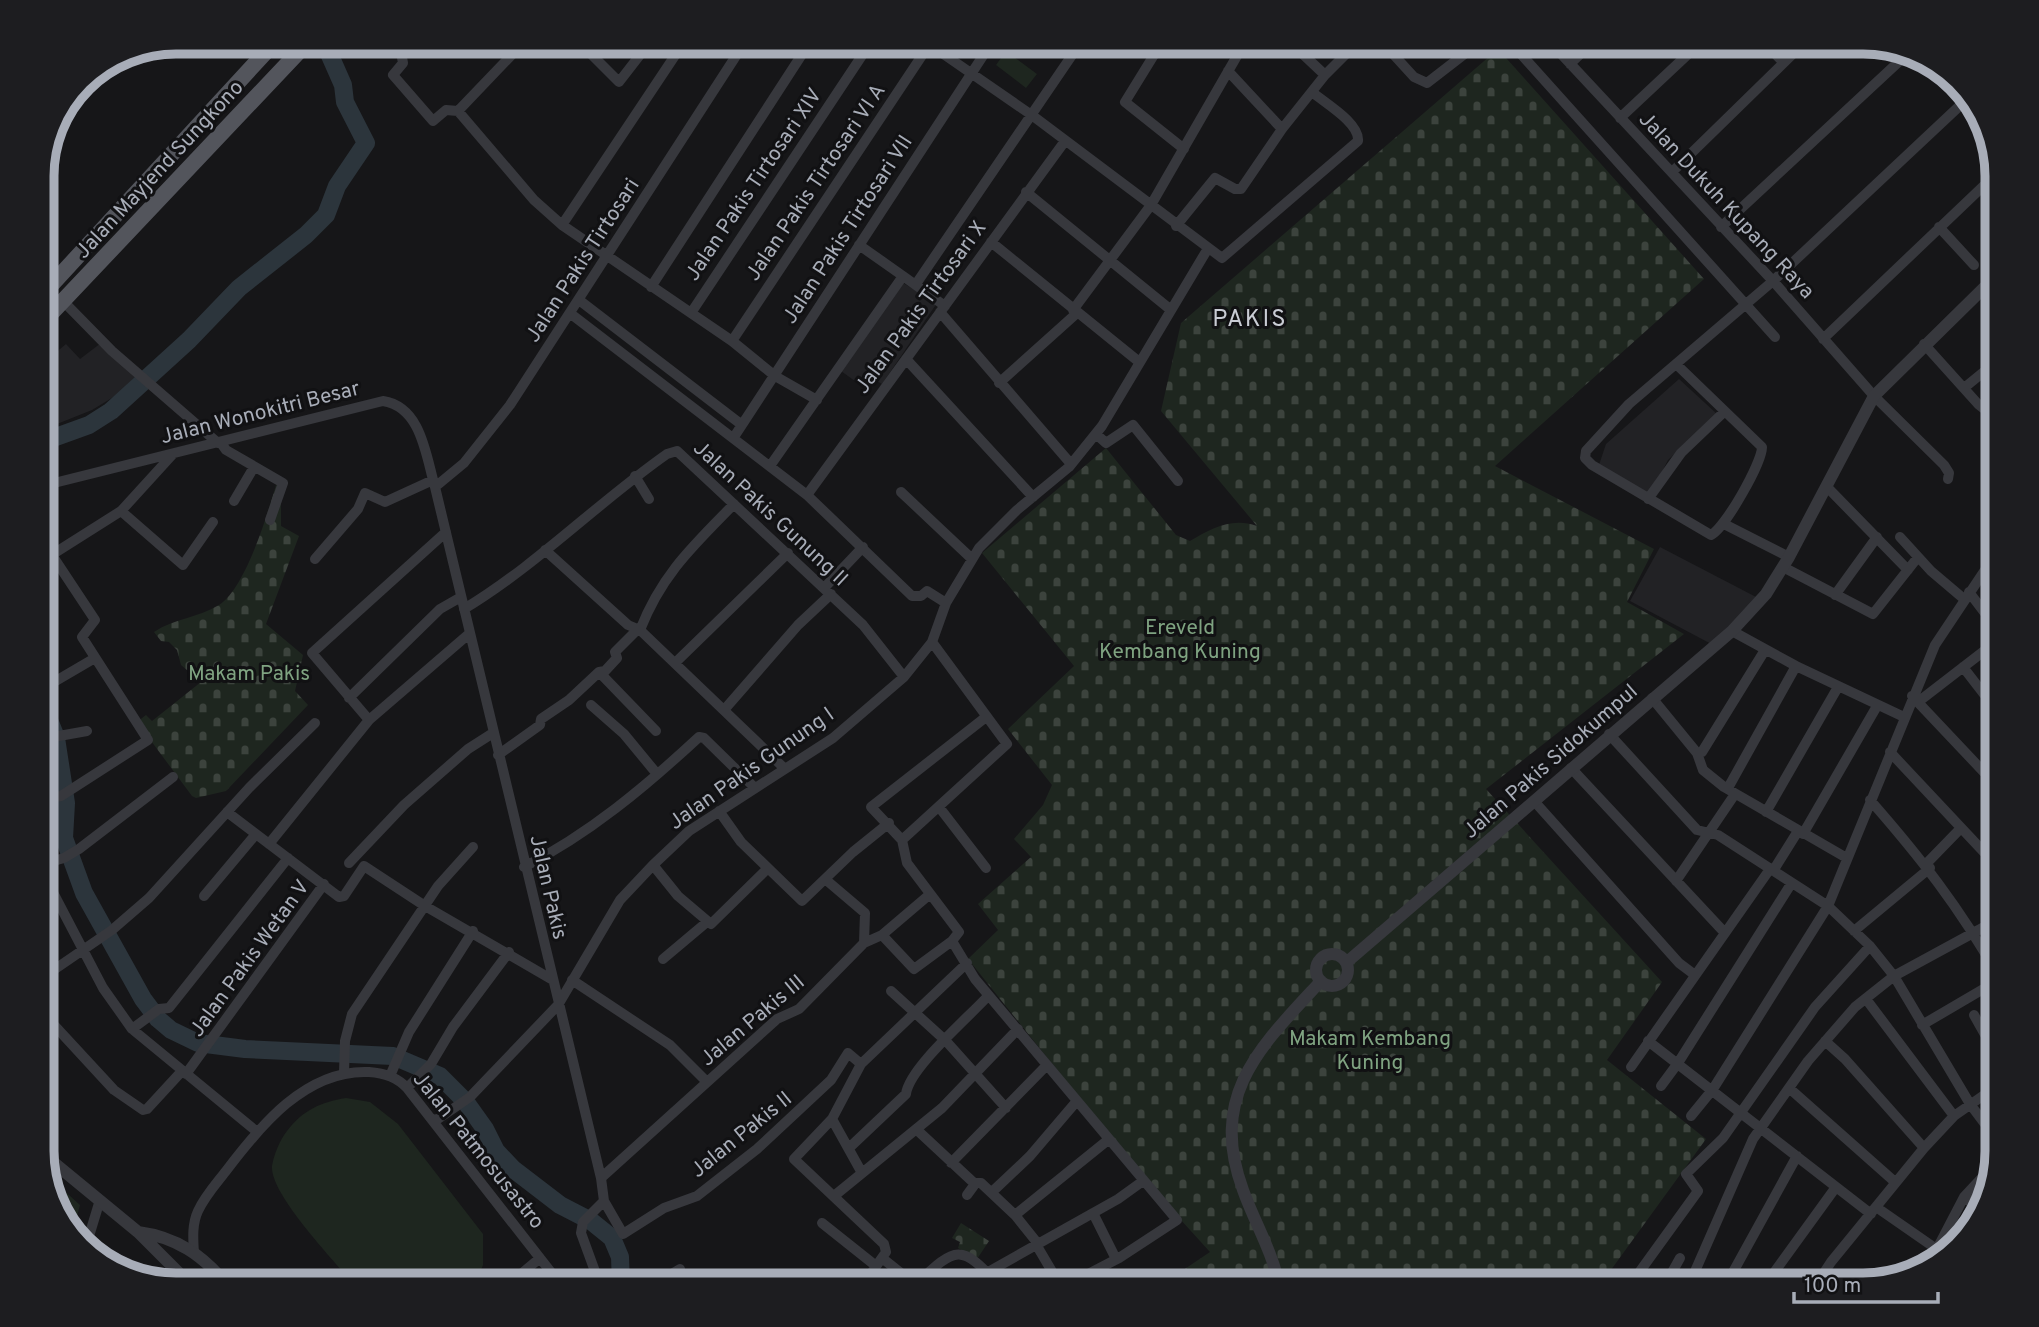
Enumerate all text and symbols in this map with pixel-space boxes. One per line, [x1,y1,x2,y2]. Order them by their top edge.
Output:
street label: Jalan Mayjend Sungkono [70,75,250,265]
street label: Jalan Pakis Tirtosari VI A [740,79,892,287]
street label: Jalan Pakis Tirtosari XIV [680,83,829,286]
street label: Jalan Dukuh Kupang Raya [1632,107,1820,305]
street label: Jalan Pakis Tirtosari VII [777,130,919,329]
street label: Jalan Pakis Tirtosari [520,174,646,348]
street label: Jalan Pakis Tirtosari X [849,216,993,400]
district label: PAKIS [1212,305,1288,335]
street label: Jalan Wonokitri Besar [158,376,363,451]
street label: Jalan Pakis Gunung II [687,435,853,593]
park label: Ereveld Kembang Kuning [1099,615,1261,666]
park label: Makam Pakis [188,661,310,688]
street label: Jalan Pakis Sidokumpul [1458,679,1644,845]
street label: Jalan Pakis Gunung I [664,702,840,837]
street label: Jalan Pakis [522,833,573,942]
street label: Jalan Pakis Wetan V [184,875,316,1043]
street label: Jalan Pakis III [695,969,811,1073]
park label: Makam Kembang Kuning [1289,1026,1451,1077]
street label: Jalan Patmosusastro [406,1067,550,1235]
street label: Jalan Pakis II [686,1086,798,1184]
scale bar [1794,1260,1938,1304]
text: 100 m [1804,1273,1861,1300]

